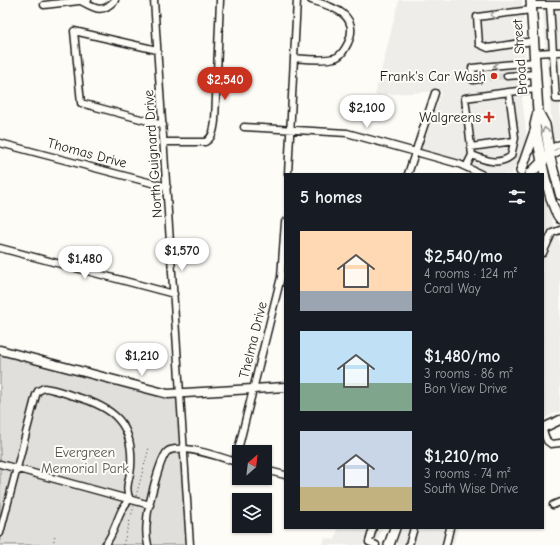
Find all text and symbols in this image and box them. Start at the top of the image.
one-way arrow [490,11,496,20]
street label: Broad Street [509,18,531,95]
one-way arrow [493,61,499,70]
pin: $2,540 [192,67,258,101]
place label: Frank's Car Wash [380,68,486,85]
marker: Frank's Car Wash [489,71,499,81]
text: $2,540 [206,72,244,87]
street label: North Guignard Drive [140,89,166,219]
pin: $2,100 [334,95,400,129]
text: $2,100 [349,100,385,115]
place label: Walgreens [419,109,481,126]
marker: Walgreens [484,112,494,122]
one-way arrow [542,127,550,133]
street label: Thomas Drive [45,134,129,172]
icon: filters [506,186,528,208]
text: 5 homes [300,188,362,207]
pin: $1,570 [149,238,215,272]
text: $1,570 [164,243,200,258]
pin: $1,480 [52,246,118,280]
icon: home [332,247,380,295]
text: $2,540/mo [424,247,502,266]
text: $1,480 [67,251,103,266]
text: 4 rooms · 124 m² [424,266,517,281]
text: Coral Way [424,281,481,296]
street label: Thelma Drive [235,300,271,380]
pin: $1,210 [109,343,175,377]
icon: home [332,347,380,395]
text: $1,480/mo [424,347,500,366]
text: $1,210 [125,348,159,363]
text: 3 rooms · 86 m² [424,366,513,381]
text: Bon View Drive [424,381,507,396]
park label: Evergreen Memorial Park [41,444,129,477]
north arrow [232,445,272,485]
map controls [232,445,272,533]
icon: home [332,447,380,495]
text: $1,210/mo [424,447,499,466]
text: 3 rooms · 74 m² [424,466,510,481]
text: South Wise Drive [424,481,518,496]
button: layers [232,493,272,533]

